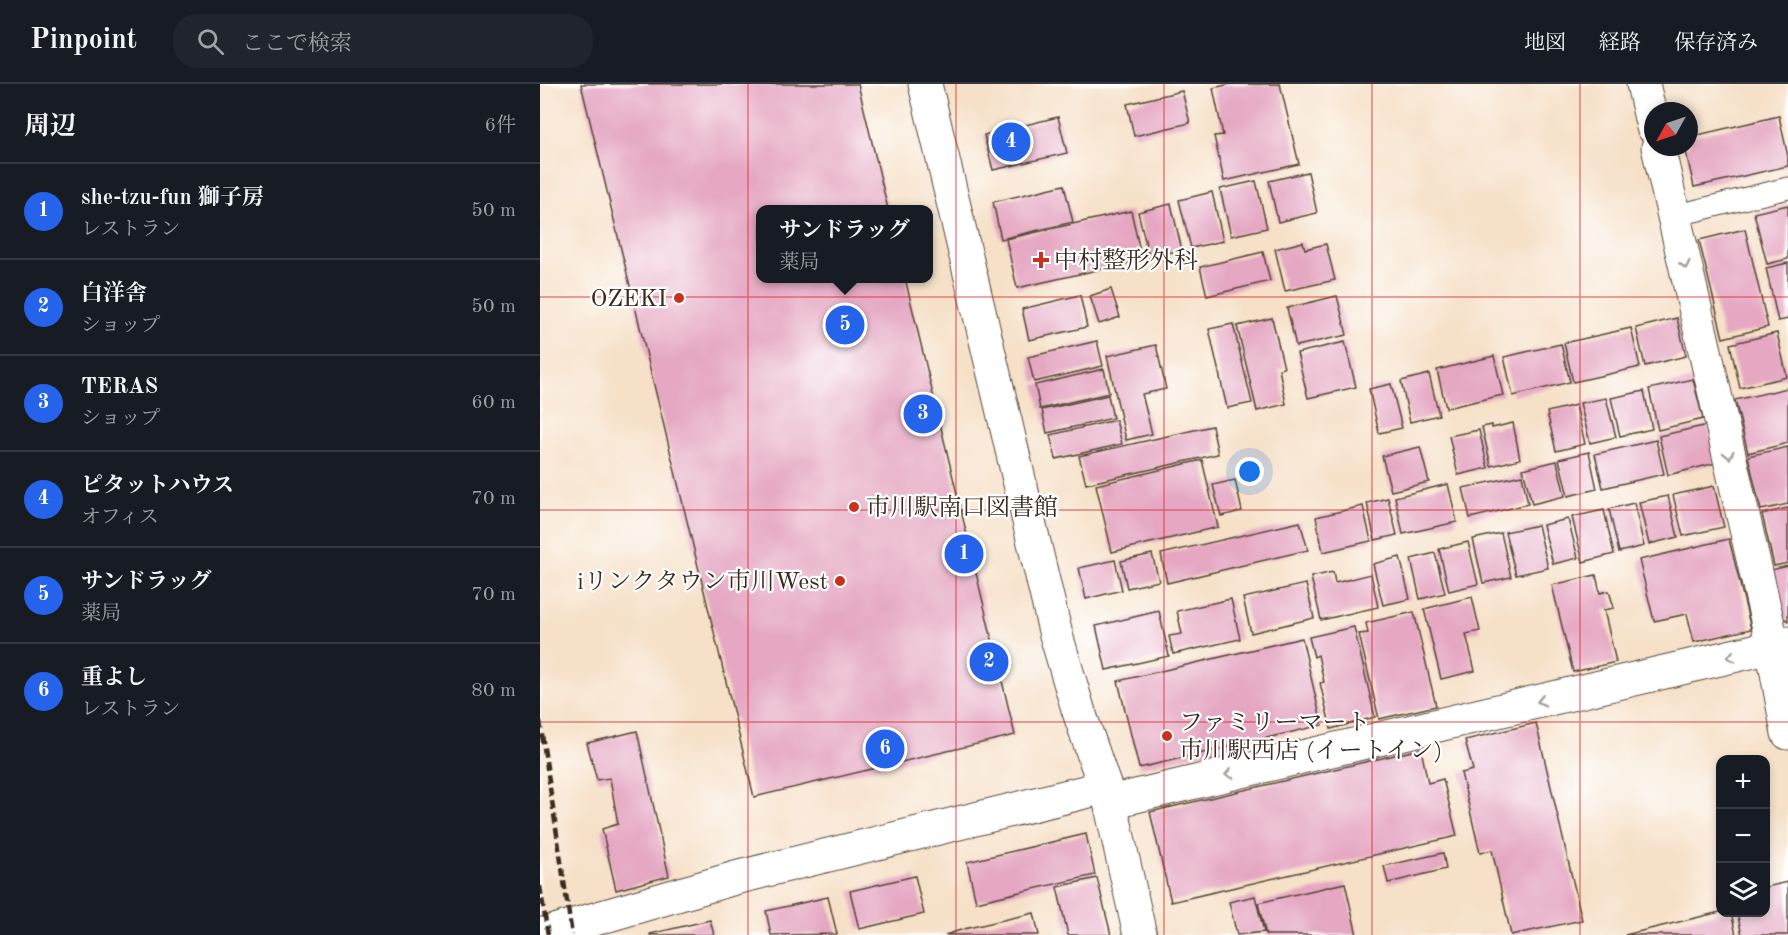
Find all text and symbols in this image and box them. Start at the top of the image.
search box [173,14,593,68]
icon: search [194,25,227,58]
text: Pinpoint [30,27,137,55]
text: ここで検索 [242,33,352,55]
text: 地図 [1524,33,1566,54]
text: 経路 [1599,33,1641,54]
text: 保存済み [1674,33,1758,54]
north arrow [1644,102,1698,156]
text: 周辺 [24,114,76,140]
text: 6件 [484,116,516,136]
pin: 4 [992,120,1030,164]
text: she-tzu-fun 獅子房 [81,187,264,209]
text: 1 [38,201,49,221]
text: 50 m [471,201,516,221]
popup [756,205,933,283]
text: レストラン [81,220,180,240]
text: サンドラッグ [779,220,910,242]
place label: 中村整形外科 [1054,247,1198,274]
marker: 中村整形外科 [1032,251,1050,269]
text: 薬局 [779,253,819,273]
one-way arrow [1678,260,1691,270]
text: 白洋舎 [81,283,147,305]
place label: OZEKI [590,288,667,312]
marker: OZEKI [672,291,686,305]
text: 2 [38,297,49,317]
text: 50 m [471,297,516,317]
pin: 5 [826,302,864,348]
text: ショップ [81,316,161,336]
text: TERAS [81,376,158,398]
pin: 3 [904,392,943,436]
text: 3 [38,393,49,413]
text: 60 m [471,393,516,413]
text: ショップ [81,409,161,429]
one-way arrow [1722,450,1735,460]
your location [1235,457,1264,486]
text: ピタットハウス [81,475,234,497]
text: 4 [38,489,49,509]
text: 70 m [471,489,516,509]
place label: 市川駅南口図書館 [866,494,1058,521]
marker: 市川駅南口図書館 [847,500,861,514]
text: オフィス [81,508,159,528]
pin: 1 [944,532,984,576]
place label: iリンクタウン市川West [577,568,828,595]
text: サンドラッグ [81,571,211,593]
marker: iリンクタウン市川West [833,574,847,588]
text: 5 [38,585,49,605]
text: 70 m [471,585,516,605]
text: 薬局 [81,604,121,624]
pin: 2 [970,640,1008,684]
one-way arrow [1726,649,1736,662]
text: 重よし [81,667,147,689]
text: 6 [38,681,49,701]
text: 80 m [471,681,516,701]
one-way arrow [1537,694,1547,707]
text: レストラン [81,700,180,720]
place label: ファミリーマート 市川駅西店 (イートイン) [1179,711,1442,764]
pin: 6 [866,726,904,772]
marker: ファミリーマート 市川駅西店 (イートイン) [1160,729,1174,743]
map controls [1716,755,1770,917]
button: + [1716,755,1770,809]
one-way arrow [1224,767,1234,780]
button: − [1716,809,1770,863]
button: layers [1716,863,1770,917]

